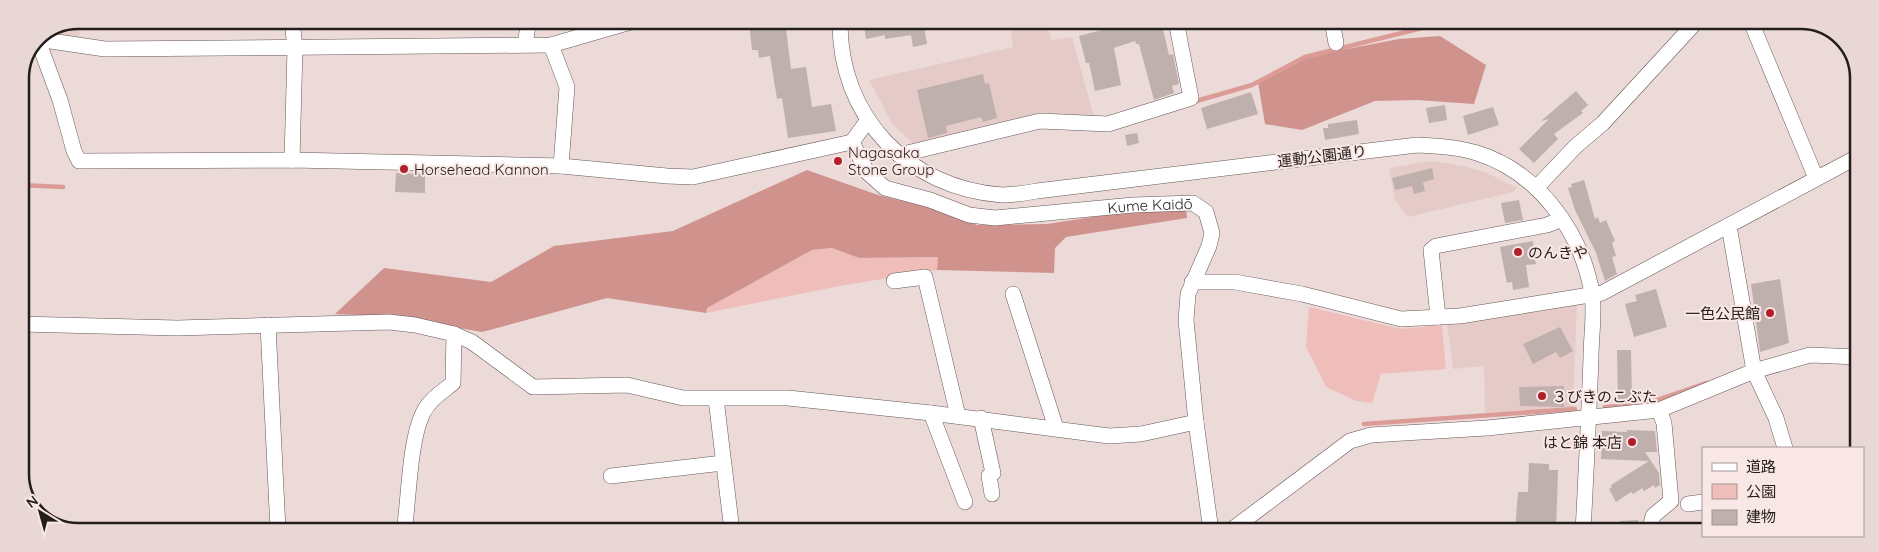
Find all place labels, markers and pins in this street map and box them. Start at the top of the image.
place label: Nagasaka Stone Group [848,143,934,179]
marker: Nagasaka Stone Group [832,155,844,167]
place label: Horsehead Kannon [414,160,549,179]
marker: Horsehead Kannon [398,163,410,175]
place label: のんきや [1528,243,1588,262]
marker: のんきや [1512,246,1524,258]
place label: 一色公民館 [1685,304,1760,323]
marker: 一色公民館 [1764,307,1776,319]
place label: ３びきのこぶた [1552,387,1657,406]
marker: ３びきのこぶた [1536,390,1548,402]
place label: はと錦 本店 [1543,433,1622,452]
marker: はと錦 本店 [1626,436,1638,448]

